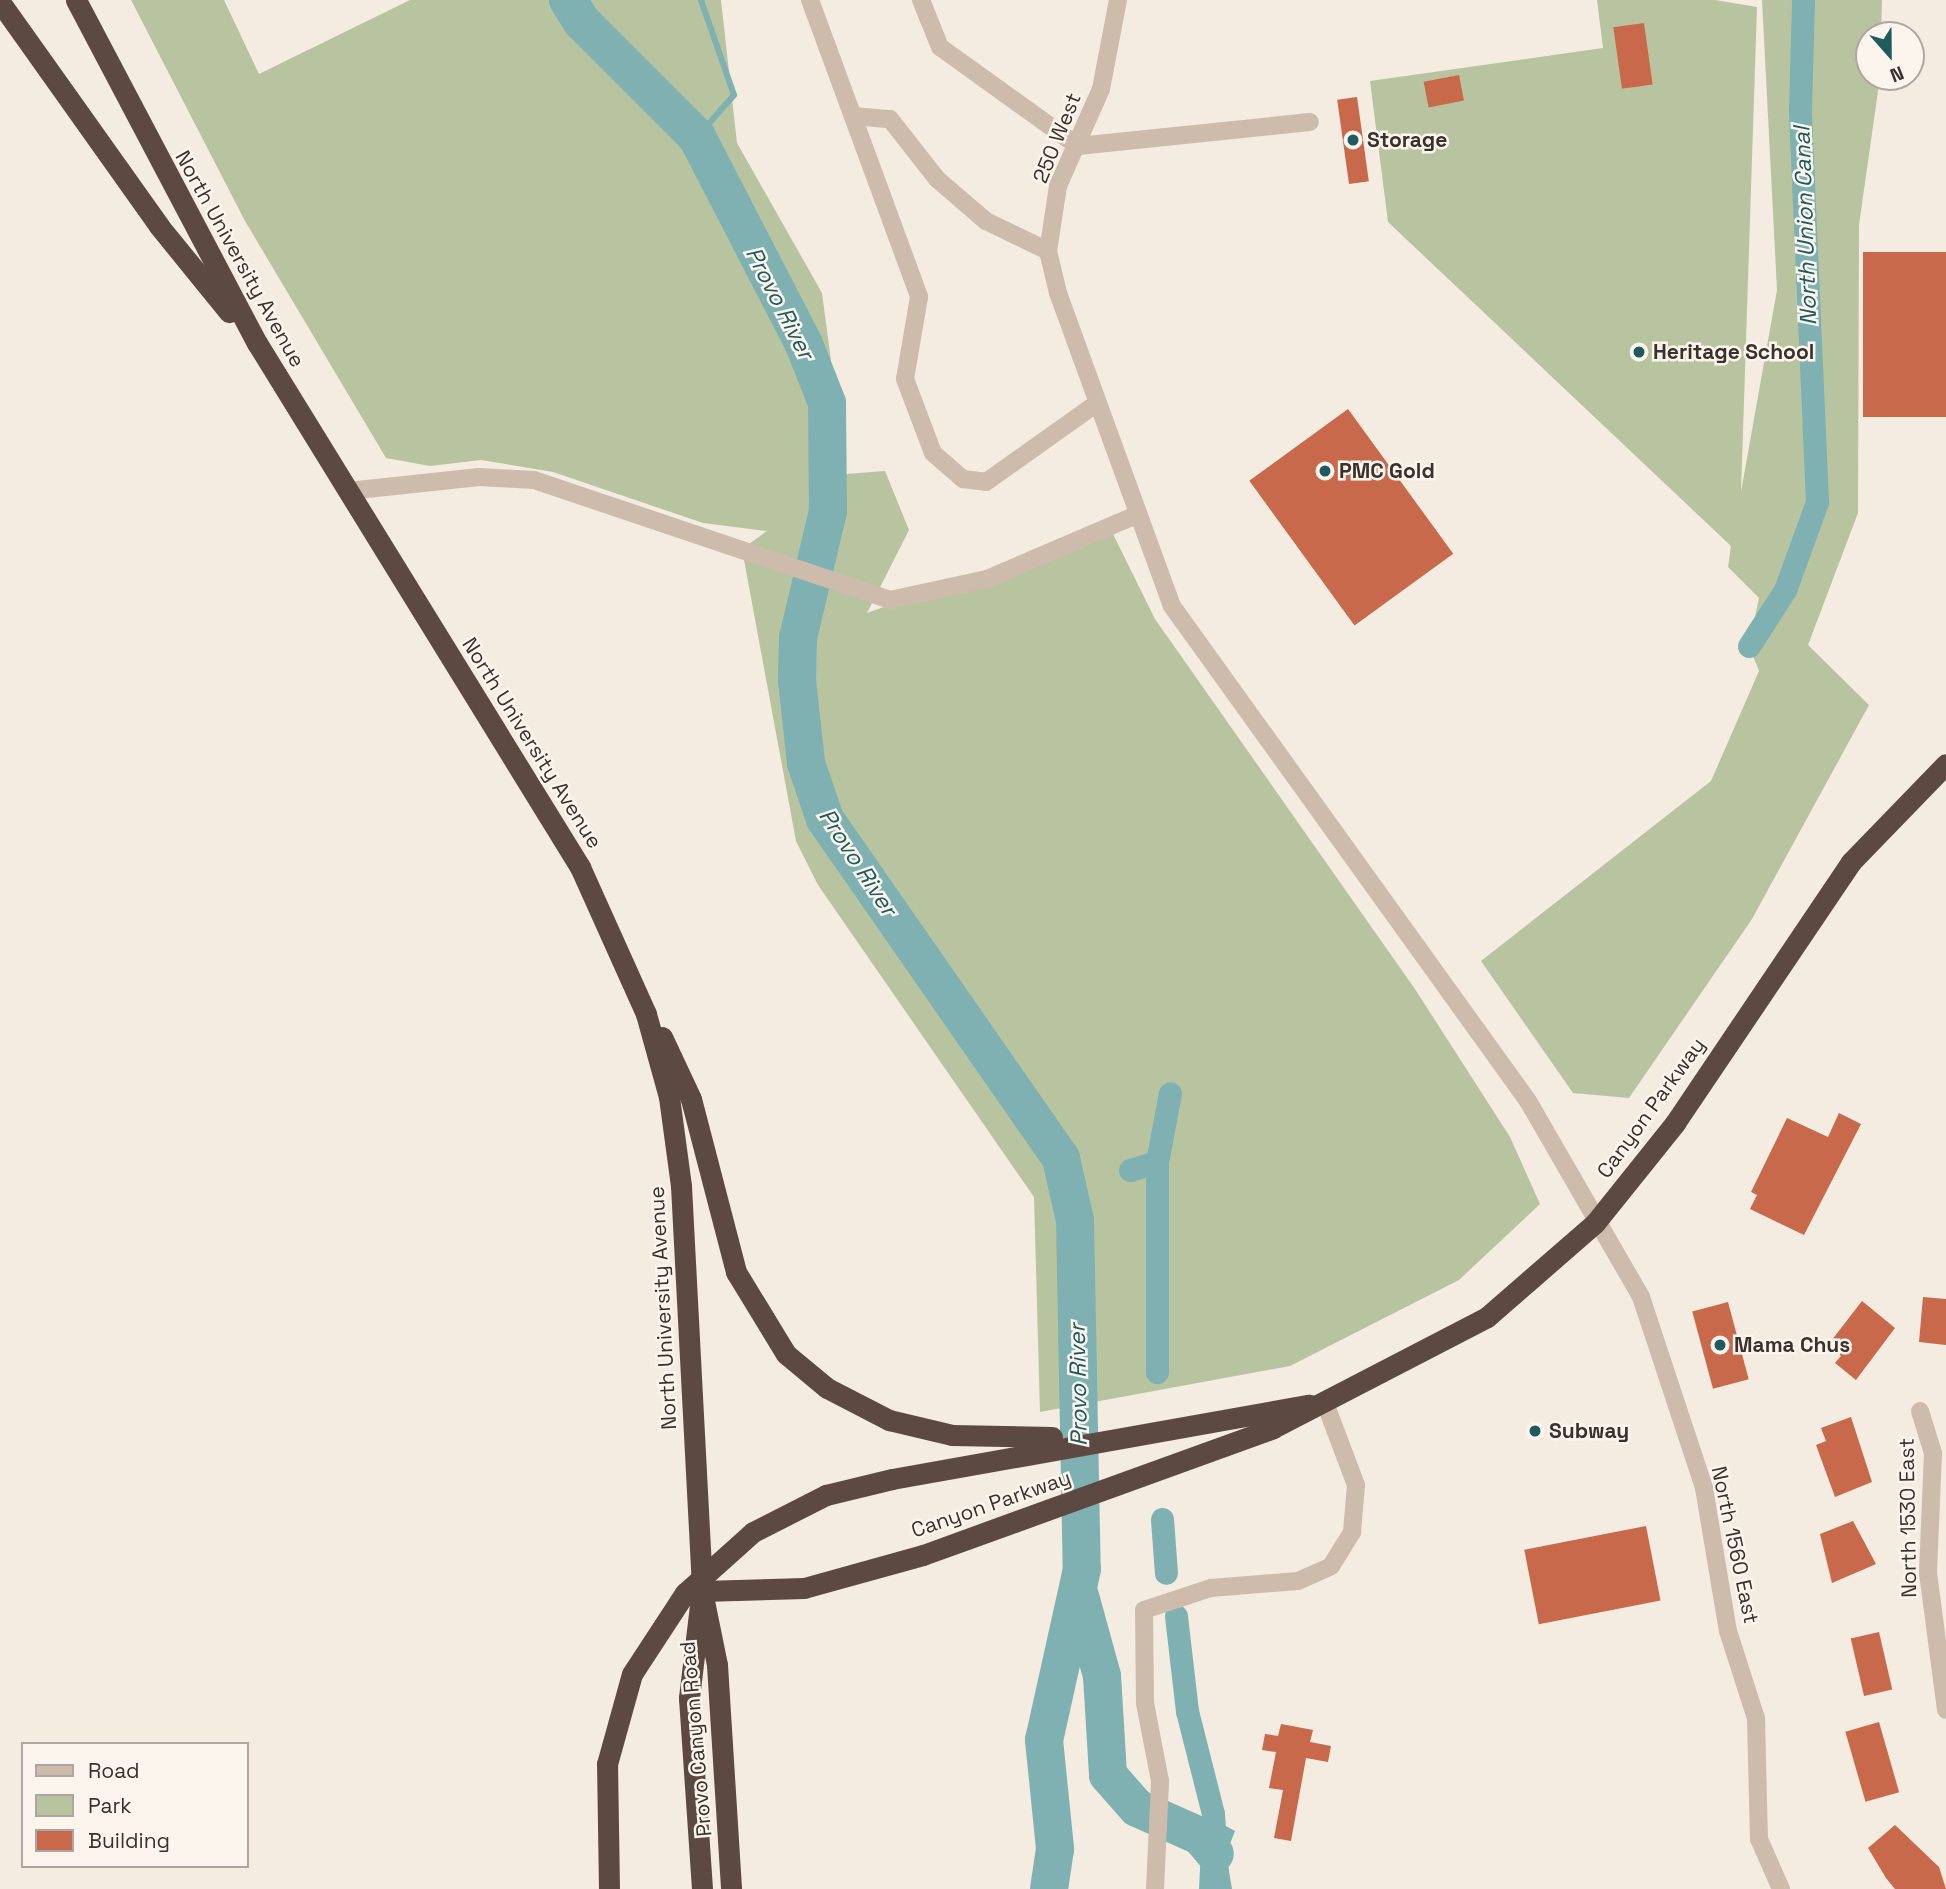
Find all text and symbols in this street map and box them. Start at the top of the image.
north arrow [1855,21,1925,91]
text: N [1887,60,1907,88]
street label: 250 West [1028,89,1086,187]
water label: North Union Canal [1788,126,1822,326]
place label: Storage [1367,127,1447,153]
marker: Storage [1345,132,1361,148]
street label: North University Avenue [170,146,310,372]
water label: Provo River [740,242,820,364]
place label: Heritage School [1653,339,1814,365]
marker: Heritage School [1631,344,1647,360]
place label: PMC Gold [1339,458,1435,484]
marker: PMC Gold [1317,463,1333,479]
street label: North University Avenue [457,633,607,853]
water label: Provo River [813,803,903,921]
street label: Canyon Parkway [1592,1033,1710,1183]
street label: North University Avenue [644,1185,682,1431]
water label: Provo River [1063,1324,1093,1446]
place label: Mama Chus [1734,1332,1850,1358]
marker: Mama Chus [1712,1337,1728,1353]
place label: Subway [1549,1418,1629,1444]
marker: Subway [1527,1423,1543,1439]
street label: North 1530 East [1894,1438,1922,1598]
street label: North 1560 East [1706,1464,1764,1626]
street label: Canyon Parkway [908,1465,1074,1543]
street label: Provo Canyon Road [675,1640,717,1838]
legend [21,1742,248,1868]
text: Road [88,1757,140,1784]
text: Park [88,1792,132,1819]
text: Building [88,1827,170,1854]

